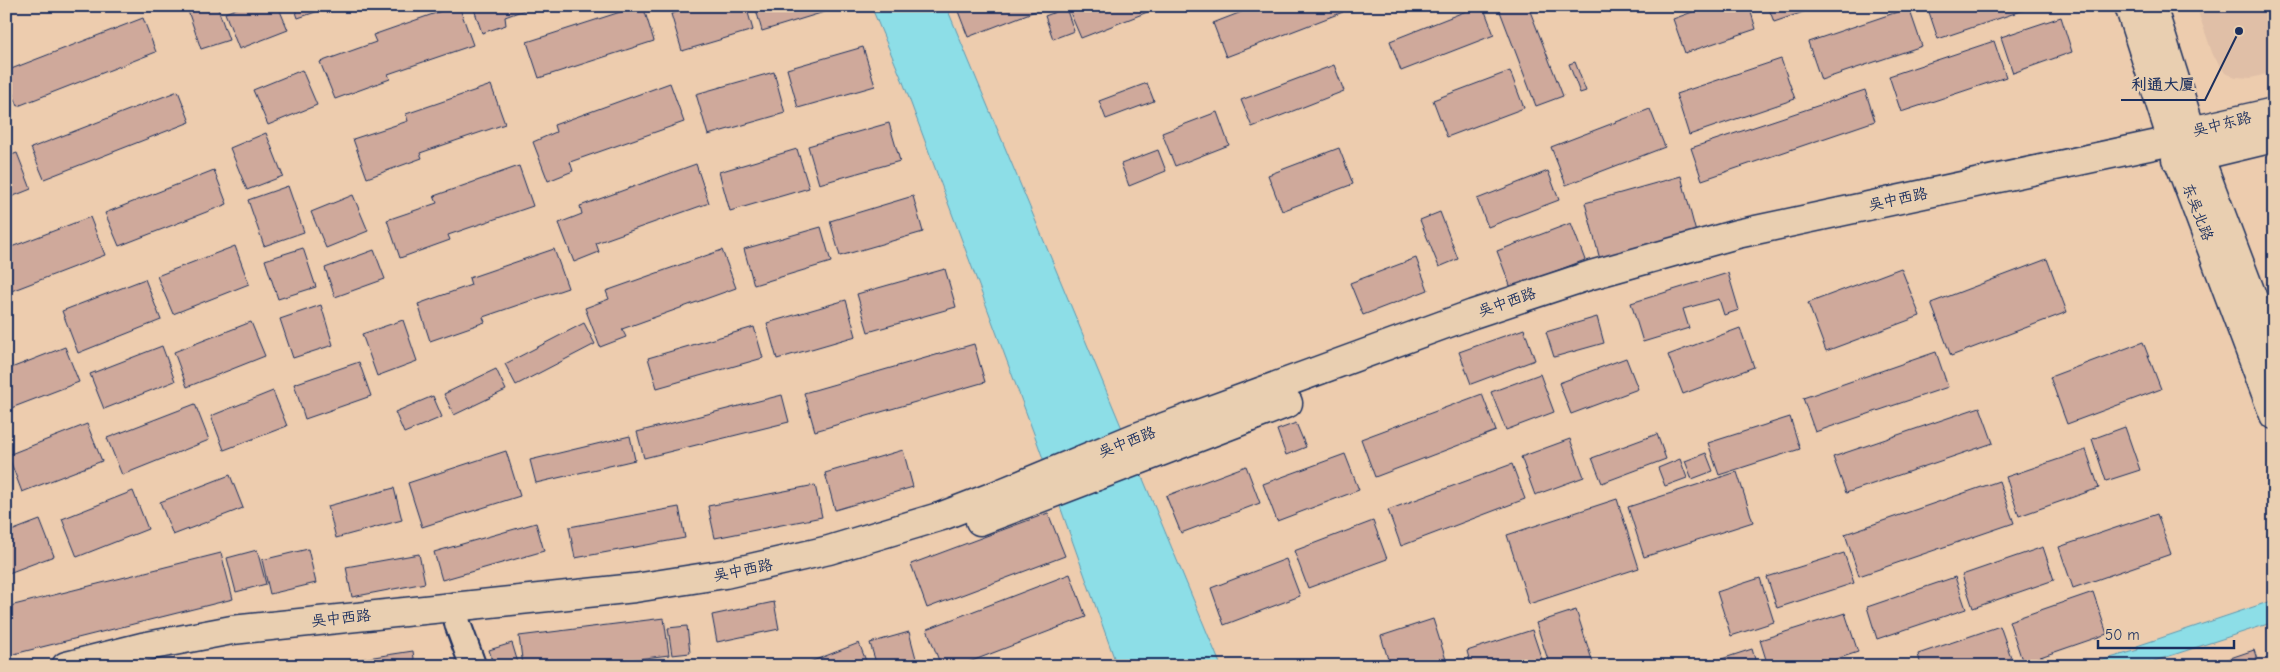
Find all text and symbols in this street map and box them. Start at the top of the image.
callout: 利通大厦 [2121,69,2205,100]
text: 利通大厦 [2131,76,2195,94]
street label: 吴中东路 [2191,108,2253,140]
street label: 东吴北路 [2179,181,2217,243]
street label: 吴中西路 [1867,184,1929,214]
street label: 吴中西路 [1476,284,1538,320]
street label: 吴中西路 [1096,423,1158,461]
street label: 吴中西路 [712,555,774,585]
street label: 吴中西路 [310,606,372,630]
scale bar [2098,617,2234,649]
text: 50 m [2105,626,2140,644]

